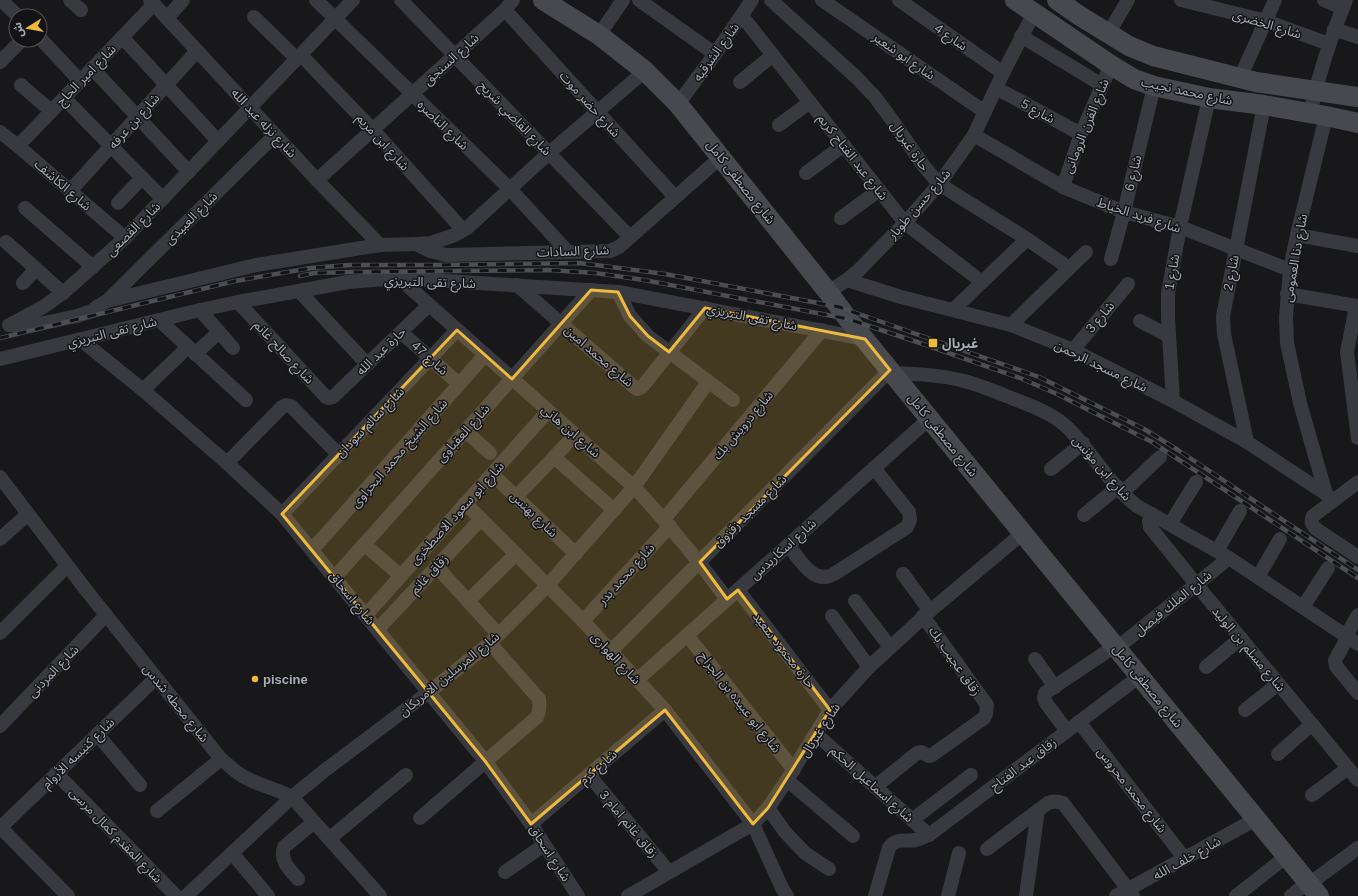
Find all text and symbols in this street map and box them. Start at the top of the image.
street label: شارع الخضرى [1230,6,1303,44]
north arrow [8,8,48,48]
street label: شارع الشرقيه [690,20,745,86]
street label: شارع 4 [930,20,970,56]
text: ش [11,21,26,38]
street label: شارع ابو شعير [868,29,938,85]
street label: شارع السنجق [420,30,484,90]
street label: شارع امير الحاج [53,41,121,111]
street label: شارع حضر موت [554,68,624,142]
street label: شارع محمد نجيب [1139,74,1234,111]
street label: شارع الفرن الرومانى [1060,77,1115,177]
street label: شارع القاضي شريح [473,78,554,160]
street label: شارع نزله عبد الله [226,85,300,163]
street label: شارع بن عرفه [105,90,165,154]
street label: شارع 5 [1017,96,1057,129]
street label: شارع الناصره [412,97,472,155]
street label: شارع ابن مريم [351,110,412,176]
street label: شارع عبد الفتاح كريم [812,111,891,205]
street label: حارة غبريال [887,118,933,175]
street label: شارع مصطفى كامل [701,137,778,229]
street label: شارع 6 [1122,154,1147,193]
street label: شارع الكاشف [30,156,94,216]
street label: شارع حسن طوبار [884,166,956,245]
street label: شارع العبيدى [162,189,223,250]
street label: شارع فريد الخياط [1094,194,1183,239]
street label: شارع القصعى [103,199,165,261]
street label: شارع دنا العمومى [1280,213,1313,304]
street label: شارع السادات [537,242,610,263]
street label: شارع 1 [1161,253,1185,292]
street label: شارع 2 [1220,254,1245,293]
street label: شارع تقى التبريزي [384,273,476,294]
street label: شارع 3 [1083,298,1120,338]
street label: شارع تقى التبريزي [705,301,799,336]
street label: شارع تقى التبريزي [66,314,159,353]
street label: شارع صالح غانم [249,317,317,389]
street label: شارع محمد امين [560,322,637,392]
street label: حارة عبد الله [353,324,409,378]
place label: غبريال [942,336,978,351]
marker: غبريال [927,337,939,349]
street label: شارع مسجد الرحمن [1051,337,1150,398]
street label: شارع 47 [407,338,451,380]
street label: شارع سالم سودان [333,384,409,462]
street label: شارع درويش بك [710,388,778,464]
street label: شارع مصطفى كامل [903,390,981,481]
street label: شارع الشيخ محمد البحراوى [348,395,453,512]
street label: شارع العقباوى [433,401,495,467]
street label: شارع ابن هاني [537,401,603,463]
street label: شارع ابن مؤنس [1067,432,1134,506]
street label: شارع ابو سعود الاصطخرى [407,459,509,569]
street label: شارع مسجد زقزوق [710,471,792,553]
street label: شارع بهنس [505,488,561,542]
street label: شارع اسكاريدس [747,515,821,585]
street label: شارع محمد بدر [594,540,660,610]
street label: زقاق غانم [407,551,453,599]
street label: شارع الملك فيصل [1131,567,1216,641]
street label: شارع اسحاق [324,568,378,630]
street label: شارع مسلم بن الوليد [1207,604,1289,696]
street label: حارة محمود سعيد [750,609,818,691]
street label: زقاق عجيب بك [925,624,984,698]
street label: شارع المرسلين الامريكان [396,629,504,722]
street label: شارع الهوارى [586,629,644,689]
street label: شارع مصطفى كامل [1108,641,1186,732]
street label: شارع المردنى [24,642,84,702]
street label: شارع ابو عبيده بن الجراح [693,648,784,758]
street label: شارع محطه شدس [138,661,212,747]
place label: piscine [263,672,308,687]
marker: piscine [250,674,260,684]
street label: شارع غبريال [797,700,846,761]
street label: شارع كنيسه الأروام [39,715,120,794]
street label: زقاق عبد الفتاح [987,734,1061,796]
street label: شارع اسماعيل الحكم [825,743,917,827]
street label: شارع محمد محروس [1092,744,1170,837]
street label: شارع كرم [576,747,622,790]
street label: شارع المقدم كمال مرسى [64,784,165,888]
street label: زقاق غانم امام 3 [594,787,661,863]
street label: شارع اسحاق [524,822,574,886]
street label: شارع خلف الله [1151,833,1225,885]

